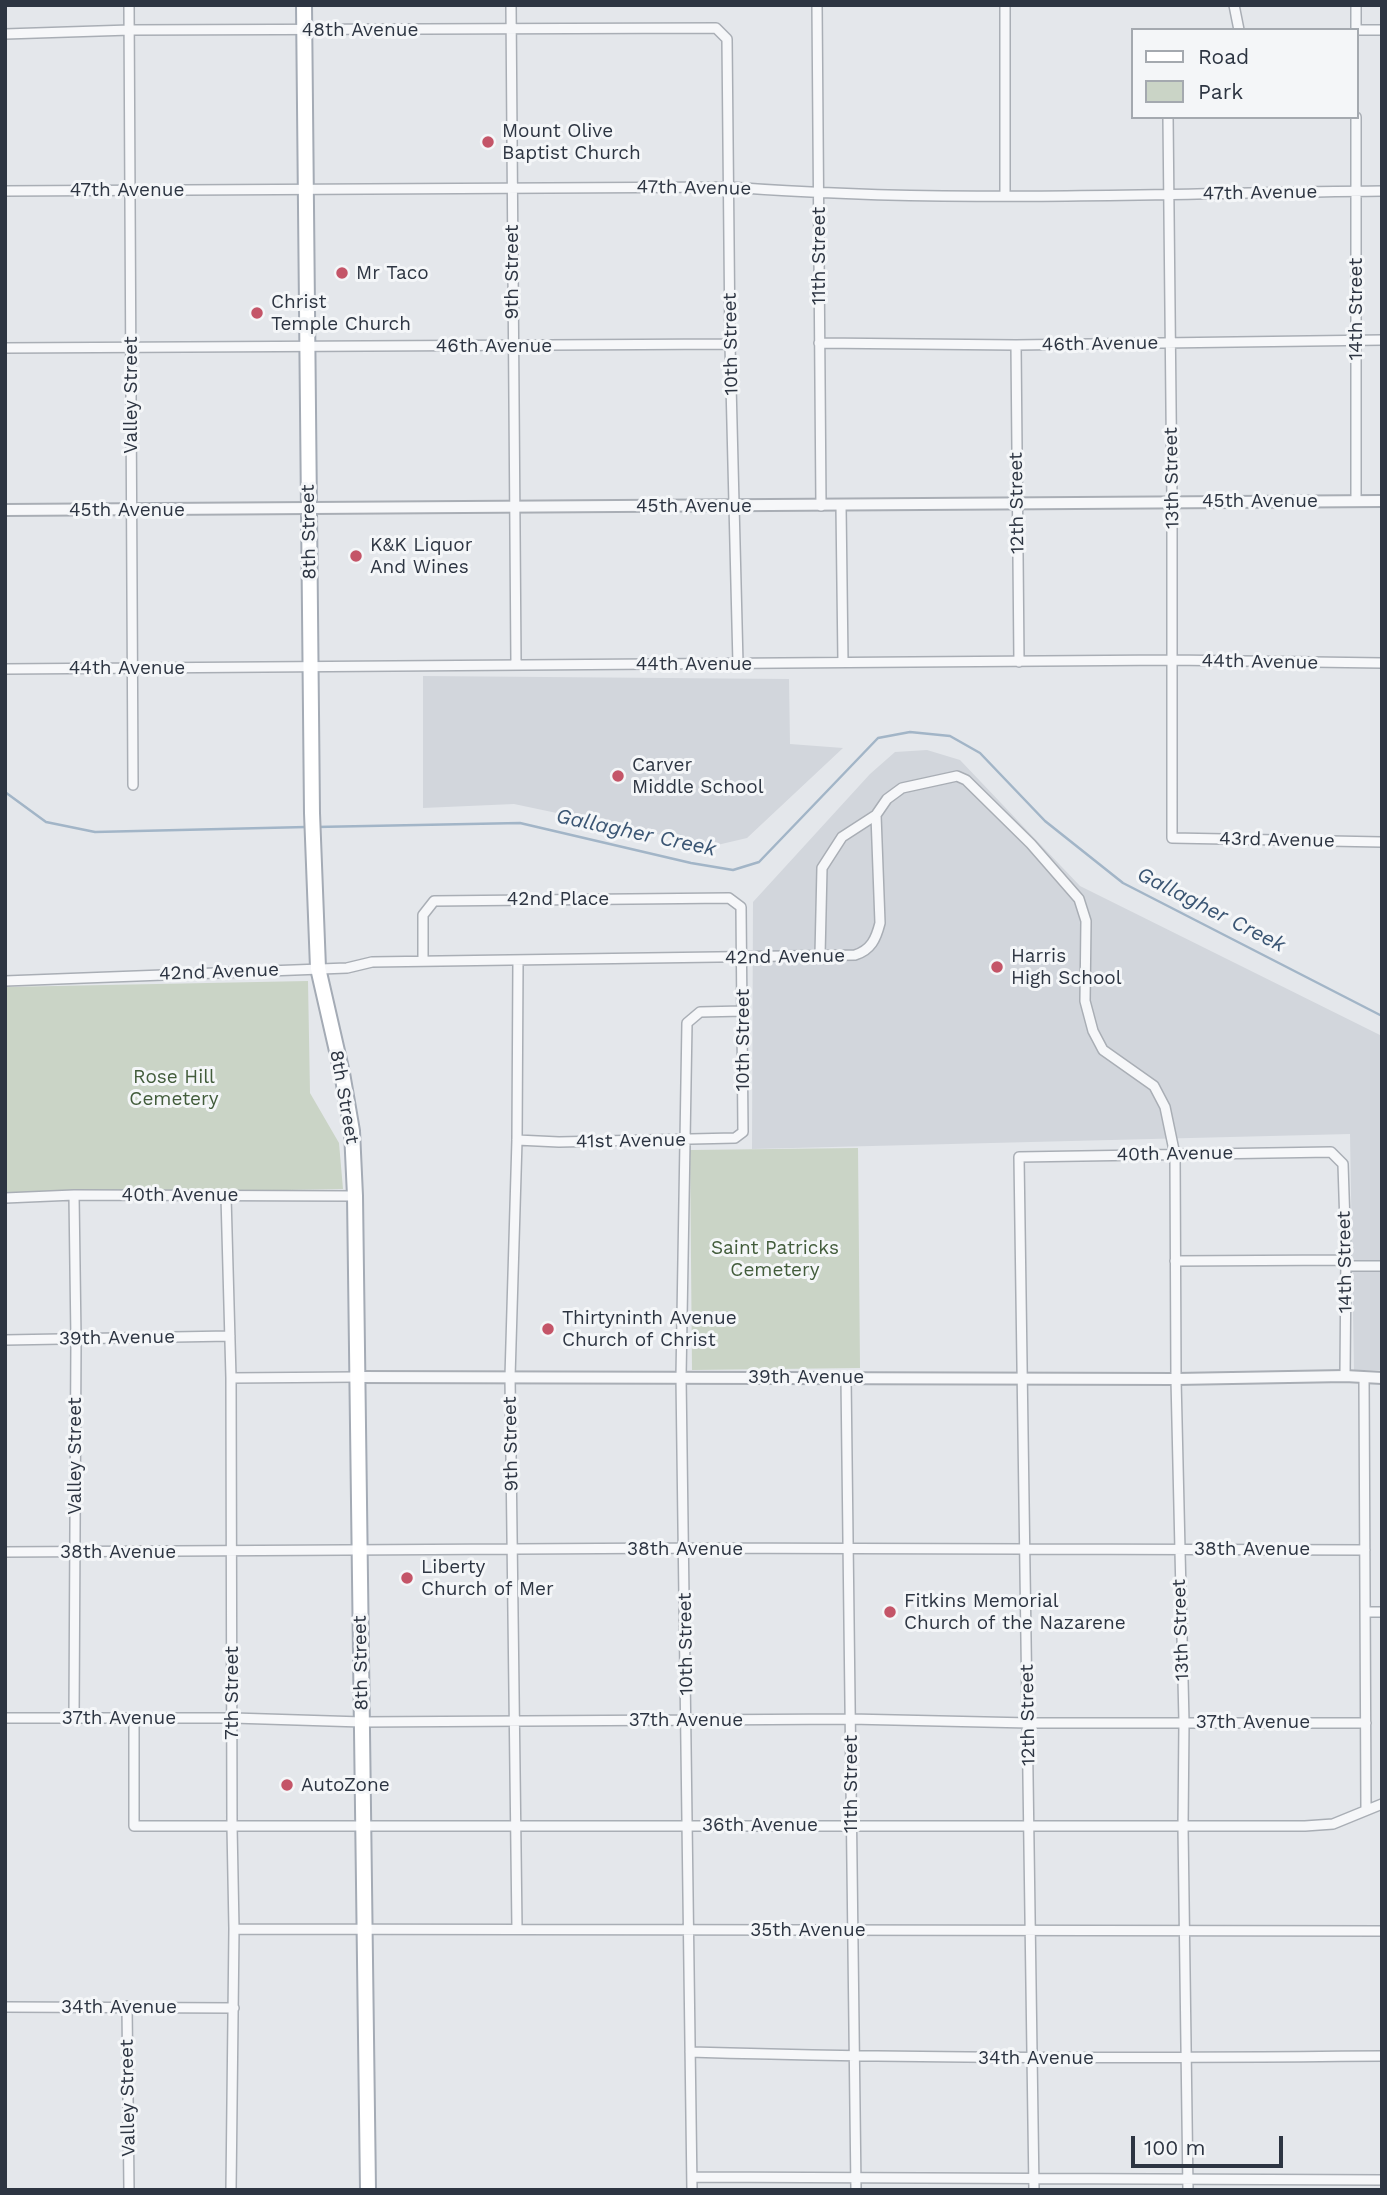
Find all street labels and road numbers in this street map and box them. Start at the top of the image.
street label: 48th Avenue [302,19,418,41]
street label: 47th Avenue [636,176,752,200]
street label: 47th Avenue [70,179,184,201]
street label: 47th Avenue [1202,181,1318,205]
street label: 11th Street [808,207,830,305]
street label: 9th Street [501,224,523,320]
street label: 14th Street [1345,258,1367,360]
street label: 10th Street [719,292,743,396]
street label: 46th Avenue [1042,332,1158,356]
street label: 46th Avenue [436,335,552,357]
street label: Valley Street [120,336,142,454]
street label: 13th Street [1160,427,1184,529]
street label: 12th Street [1005,452,1029,554]
street label: 8th Street [297,484,321,580]
street label: 45th Avenue [1202,490,1318,512]
street label: 45th Avenue [636,495,752,517]
street label: 45th Avenue [69,499,185,521]
street label: 44th Avenue [1201,650,1319,674]
street label: 44th Avenue [636,653,752,675]
street label: 44th Avenue [69,657,185,679]
street label: 43rd Avenue [1219,828,1335,852]
street label: 42nd Place [507,888,609,910]
street label: 42nd Avenue [725,945,845,969]
street label: 42nd Avenue [159,959,279,985]
street label: 10th Street [732,989,754,1091]
street label: 8th Street [325,1048,363,1146]
street label: 41st Avenue [576,1129,686,1153]
street label: 40th Avenue [1116,1142,1234,1166]
street label: 40th Avenue [122,1184,238,1206]
street label: 14th Street [1333,1211,1357,1313]
street label: 39th Avenue [59,1326,175,1350]
street label: 39th Avenue [748,1366,864,1388]
street label: 9th Street [499,1396,523,1492]
street label: Valley Street [64,1397,86,1515]
street label: 38th Avenue [627,1538,743,1560]
street label: 38th Avenue [1194,1538,1310,1560]
street label: 38th Avenue [60,1541,176,1563]
street label: 13th Street [1168,1579,1194,1681]
street label: 10th Street [674,1592,698,1696]
street label: 8th Street [349,1615,373,1711]
street label: 7th Street [221,1646,243,1740]
street label: 12th Street [1016,1664,1040,1766]
street label: 37th Avenue [62,1707,176,1729]
street label: 37th Avenue [629,1709,743,1731]
street label: 37th Avenue [1196,1711,1310,1733]
street label: 11th Street [840,1735,862,1833]
street label: 36th Avenue [702,1814,818,1836]
street label: 35th Avenue [750,1919,866,1941]
street label: 34th Avenue [61,1996,177,2018]
street label: Valley Street [116,2039,140,2157]
street label: 34th Avenue [978,2047,1094,2069]

